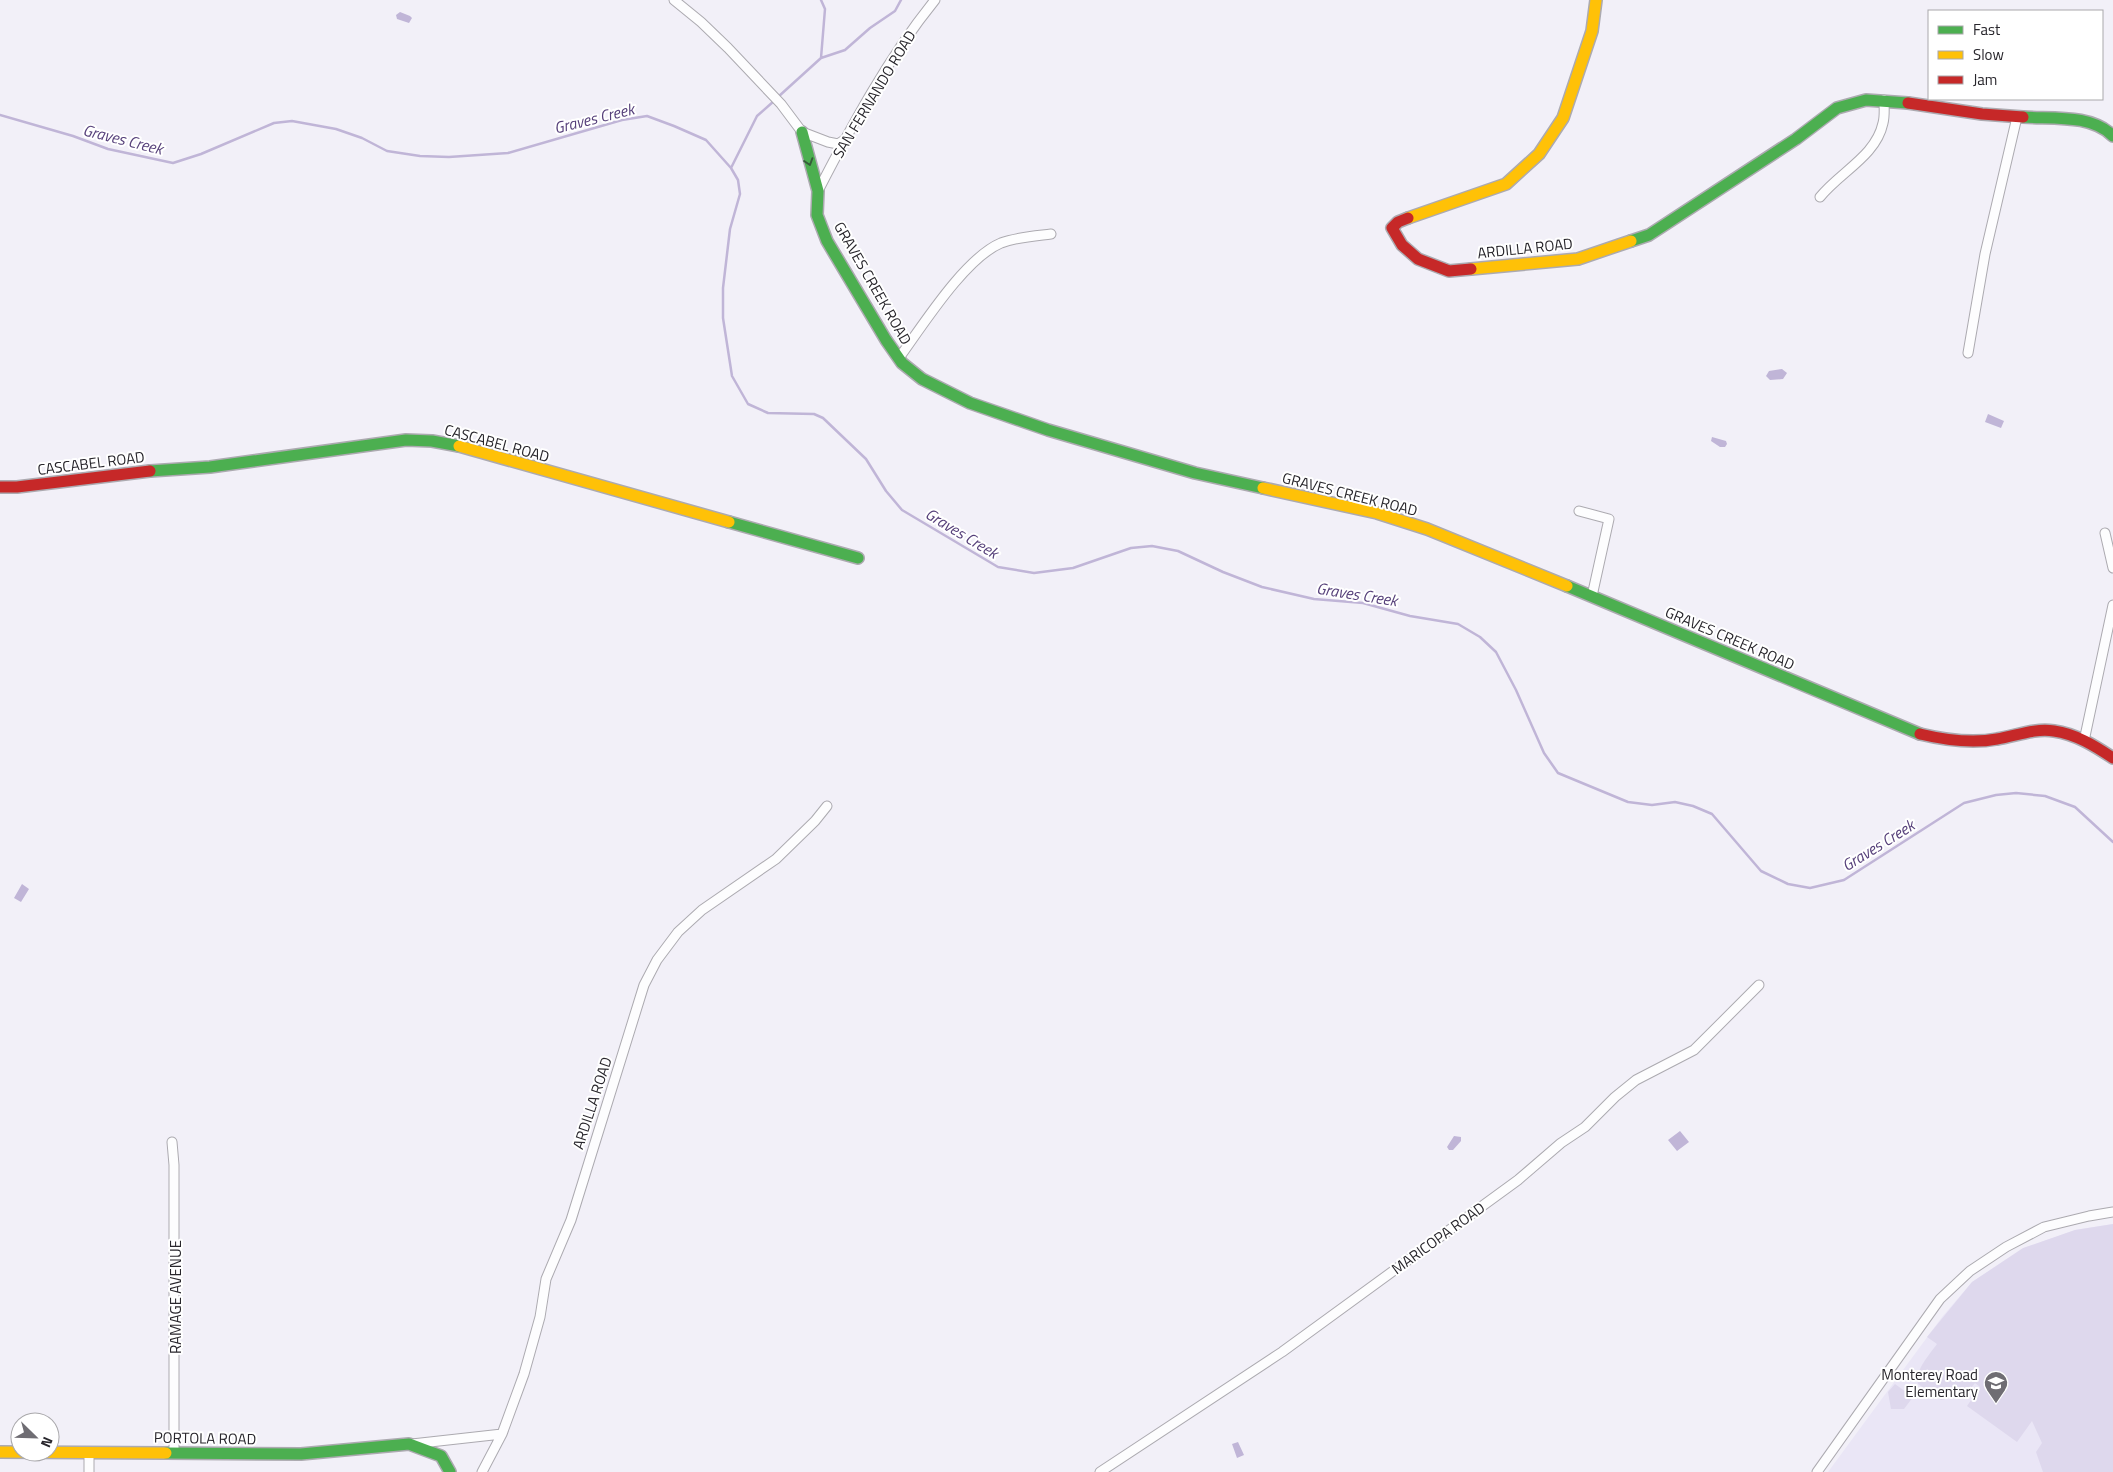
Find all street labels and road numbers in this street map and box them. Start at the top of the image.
street label: SAN FERNANDO ROAD [827,26,921,162]
street label: GRAVES CREEK ROAD [828,217,918,349]
street label: ARDILLA ROAD [1476,232,1574,264]
street label: CASCABEL ROAD [442,418,552,468]
street label: CASCABEL ROAD [36,445,146,481]
street label: GRAVES CREEK ROAD [1280,466,1420,522]
street label: GRAVES CREEK ROAD [1662,600,1798,676]
street label: ARDILLA ROAD [566,1054,618,1152]
street label: MARICOPA ROAD [1386,1196,1490,1280]
street label: RAMAGE AVENUE [164,1240,187,1354]
street label: PORTOLA ROAD [154,1426,256,1450]

